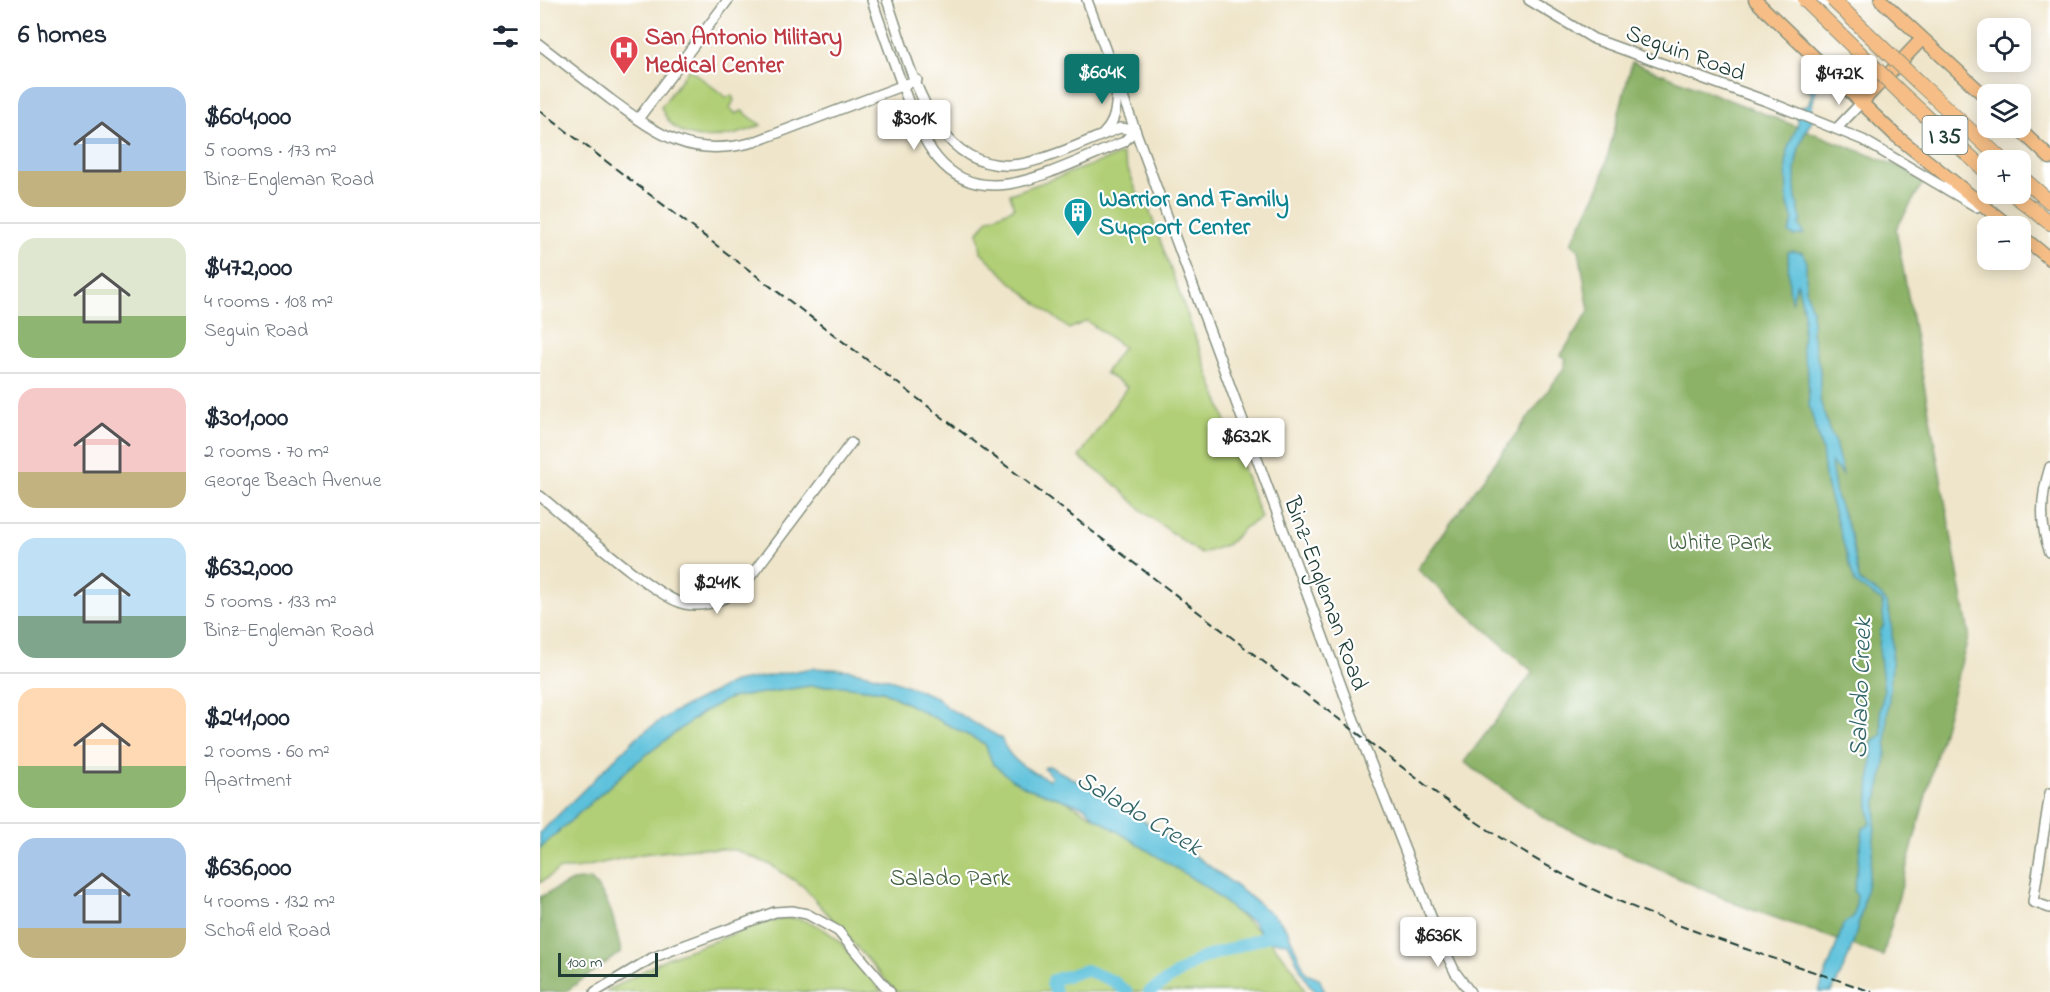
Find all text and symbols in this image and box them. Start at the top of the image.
text: 6 homes [18,17,107,55]
street label: Seguin Road [1620,17,1750,92]
map controls [1977,18,2031,270]
button: locate [1977,18,2031,72]
icon: filters [489,20,522,53]
place label: San Antonio Military Medical Center [645,21,842,84]
hospital icon: San Antonio Military Medical Center [608,34,640,76]
pin: $604K [1060,54,1144,105]
pin: $472K [1797,55,1881,106]
text: $604K [1078,59,1126,88]
text: $472K [1815,60,1863,89]
button: layers [1977,84,2031,138]
text: $604,000 [204,99,291,137]
pin: $301K [872,100,956,151]
text: $301K [891,105,937,134]
icon: home [66,111,138,183]
road number: I 35 [1922,116,1968,154]
text: 5 rooms · 173 m² [204,137,337,166]
button: + [1977,150,2031,204]
text: Binz-Engleman Road [204,166,374,195]
place label: Warrior and Family Support Center [1099,183,1289,246]
building icon: Warrior and Family Support Center [1062,196,1094,238]
button: − [1977,216,2031,270]
text: $472,000 [204,250,292,288]
icon: home [66,262,138,334]
text: 4 rooms · 108 m² [204,288,333,317]
text: Seguin Road [204,317,308,346]
text: $301,000 [204,400,288,438]
icon: home [66,412,138,484]
pin: $632K [1204,418,1288,469]
text: $632K [1222,423,1270,452]
text: 2 rooms · 70 m² [204,438,329,467]
text: George Beach Avenue [204,467,381,496]
street label: Binz-Engleman Road [1273,491,1376,696]
park label: White Park [1669,526,1772,561]
text: $632,000 [204,550,293,588]
icon: home [66,562,138,634]
pin: $241K [675,564,759,615]
text: $241K [694,569,740,598]
text: 5 rooms · 133 m² [204,588,337,617]
water label: Salado Creek [1841,615,1883,759]
text: Binz-Engleman Road [204,617,374,646]
text: $241,000 [204,700,290,738]
icon: home [66,712,138,784]
text: 2 rooms · 60 m² [204,738,330,767]
water label: Salado Creek [1068,762,1210,868]
text: Apartment [204,767,292,796]
text: $636,000 [204,850,292,888]
icon: home [66,862,138,934]
park label: Salado Park [890,862,1011,897]
text: 4 rooms · 132 m² [204,888,335,917]
text: Schofield Road [204,917,331,946]
pin: $636K [1396,917,1480,968]
text: $636K [1414,922,1462,951]
scale bar [558,950,658,978]
text: 100 m [567,951,602,975]

